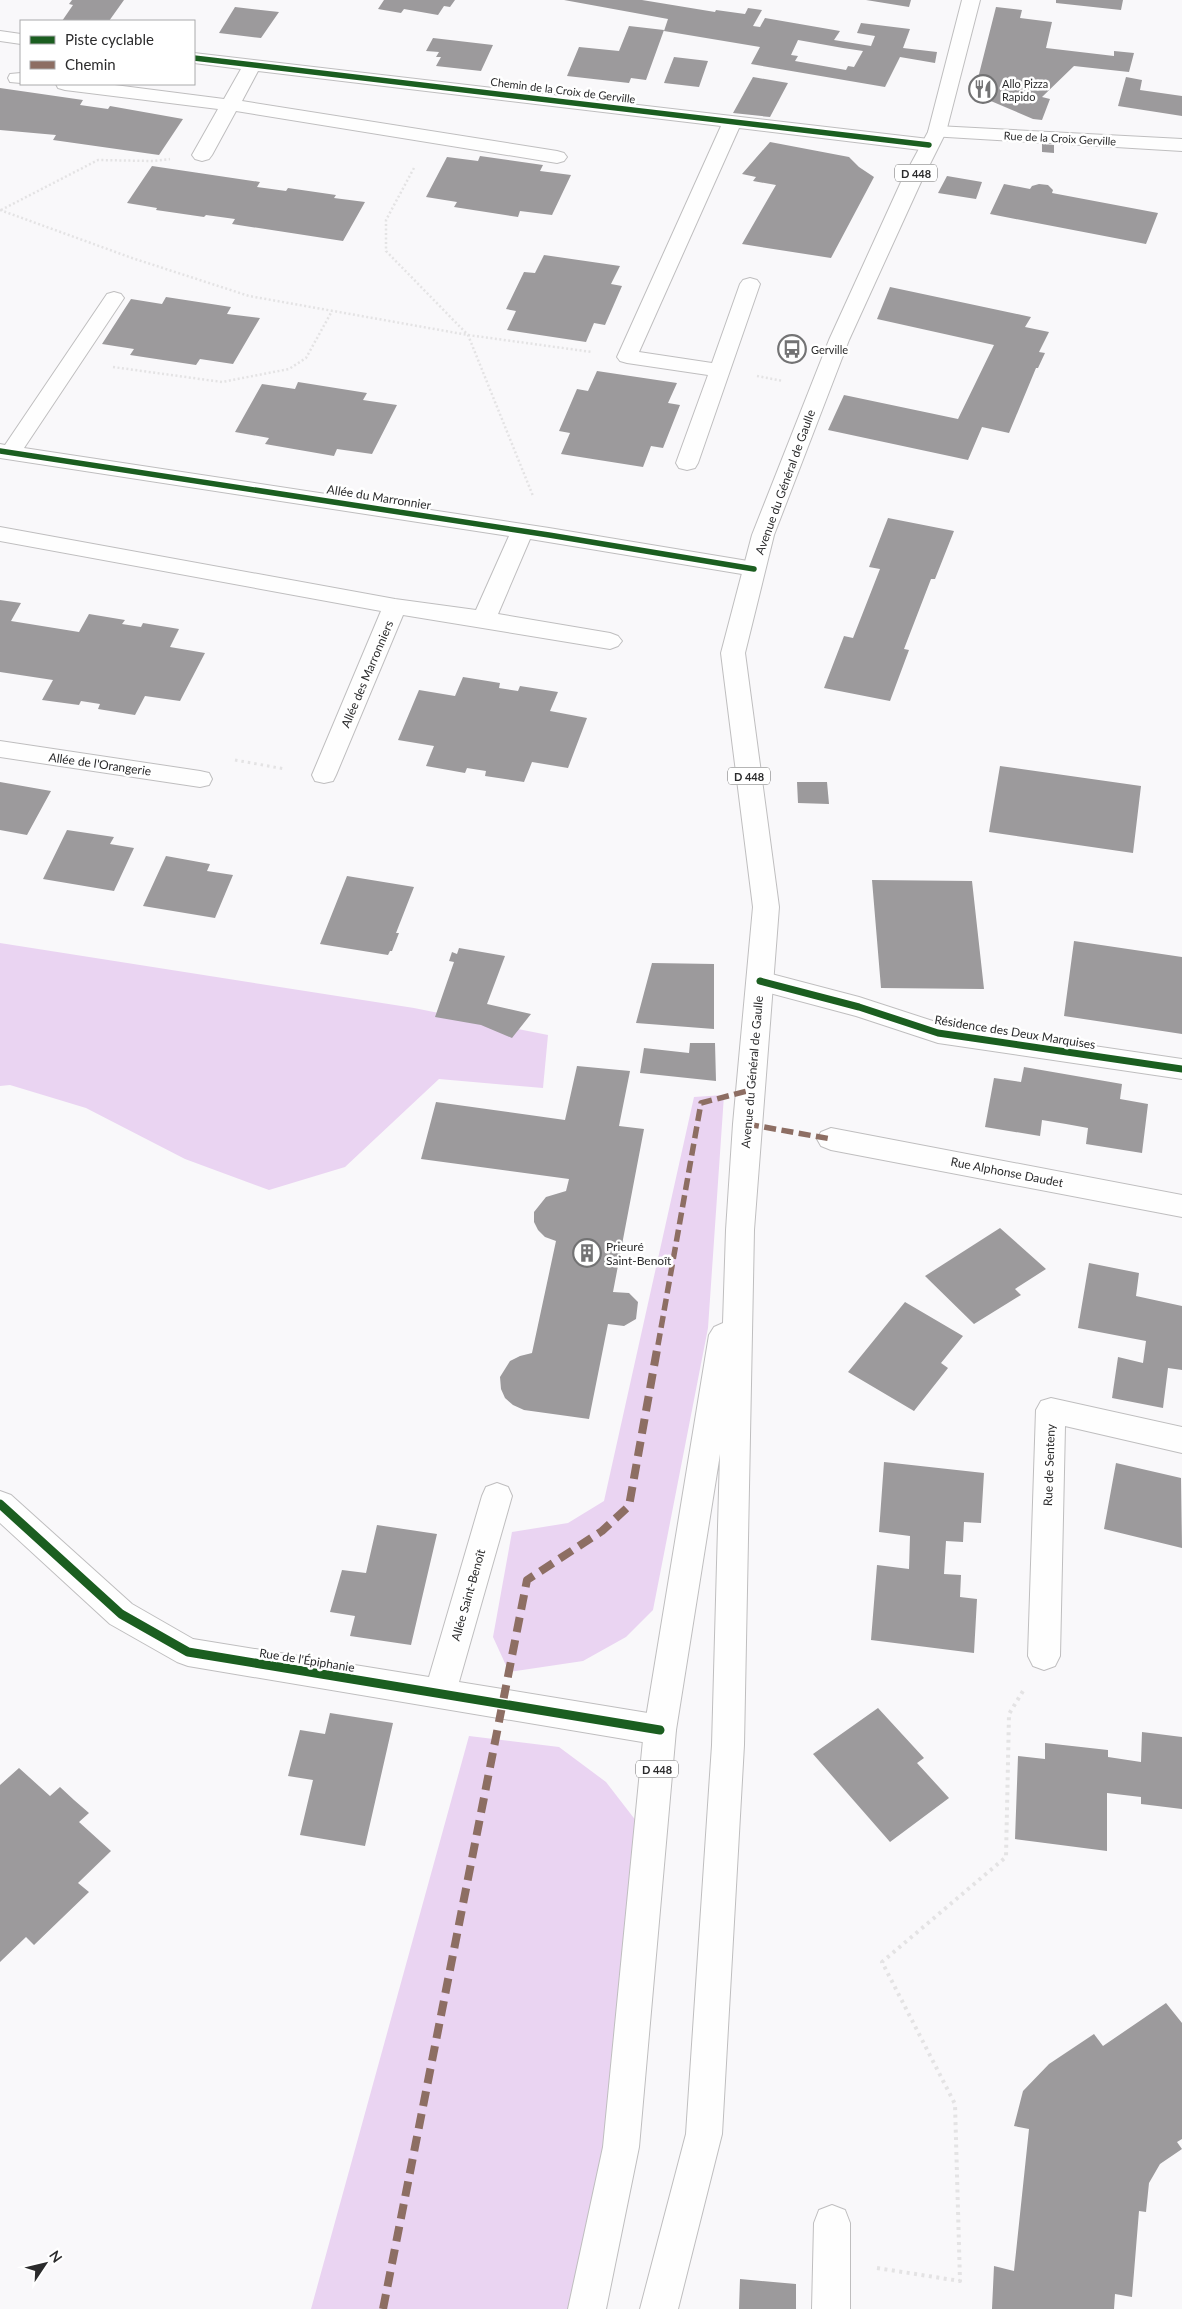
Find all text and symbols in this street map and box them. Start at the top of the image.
legend [20,20,195,85]
text: Piste cyclable [65,30,154,48]
text: Chemin [65,55,116,73]
restaurant icon: Allo Pizza Rapido [968,74,998,104]
street label: Chemin de la Croix de Gerville [490,75,636,105]
place label: Allo Pizza Rapido [1002,77,1048,103]
street label: Rue de la Croix Gerville [1004,129,1117,147]
road number: D 448 [895,164,937,182]
bus stop icon: Gerville [777,334,807,364]
place label: Gerville [811,343,848,356]
street label: Avenue du Général de Gaulle [752,408,818,556]
street label: Allée du Marronnier [326,481,433,513]
street label: Allée des Marronniers [338,618,396,730]
street label: Allée de l'Orangerie [48,749,152,779]
road number: D 448 [728,768,770,784]
street label: Avenue du Général de Gaulle [738,995,766,1149]
street label: Résidence des Deux Marquises [933,1012,1097,1052]
street label: Rue Alphonse Daudet [949,1154,1065,1190]
building icon: Prieuré Saint-Benoît [572,1238,602,1268]
place label: Prieuré Saint-Benoît [606,1239,672,1268]
street label: Rue de Senteny [1040,1423,1058,1506]
street label: Allée Saint-Benoît [448,1547,488,1643]
street label: Rue de l'Épiphanie [258,1645,356,1675]
road number: D 448 [636,1760,678,1778]
north arrow [20,2239,70,2289]
text: N [46,2247,66,2266]

